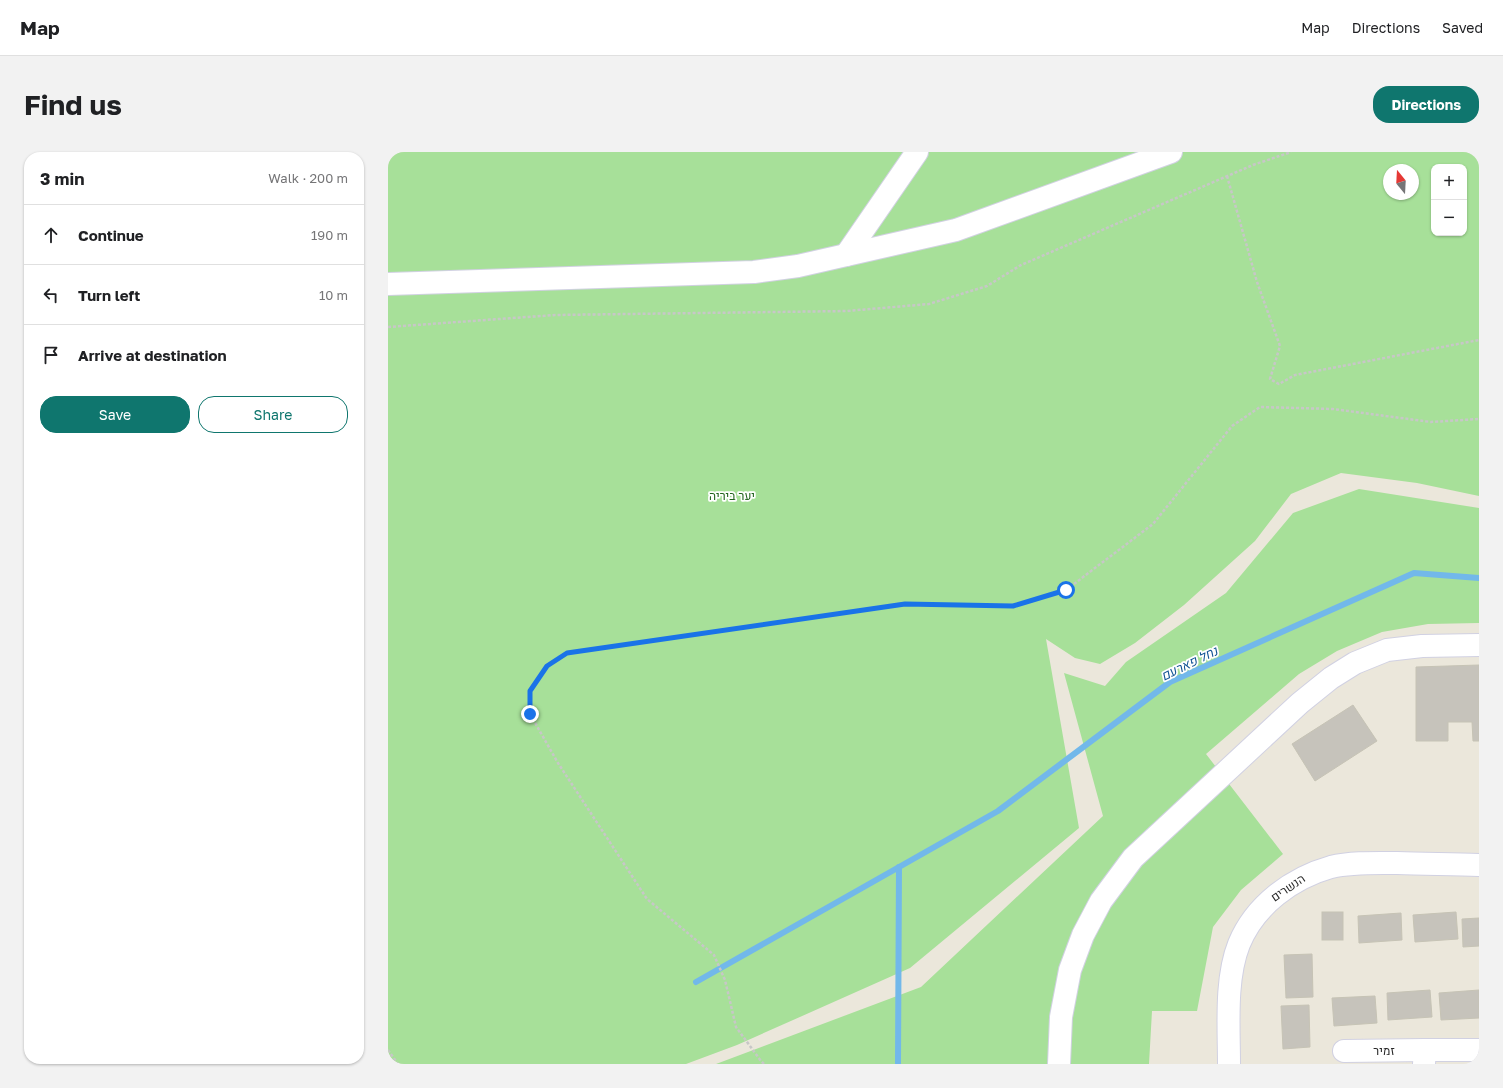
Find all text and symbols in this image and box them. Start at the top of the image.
text: Map [20,16,60,39]
text: Map [1301,19,1330,36]
text: Directions [1352,19,1420,36]
text: Saved [1442,19,1483,36]
button: Directions [1373,86,1479,123]
text: Find us [24,88,122,121]
north arrow [1383,164,1419,200]
map controls [1431,164,1467,236]
button: + [1431,164,1467,200]
text: 3 min [40,168,84,189]
text: Walk · 200 m [268,170,348,186]
button: − [1431,200,1467,236]
icon: ahead [40,224,62,246]
text: Continue [78,226,144,244]
text: 190 m [311,227,348,243]
icon: left [40,284,62,306]
text: Turn left [78,286,140,304]
text: 10 m [319,287,348,303]
icon: arrive [40,344,62,366]
text: Arrive at destination [78,346,227,364]
button: Save [40,396,190,433]
button: Share [198,396,348,433]
park label: יער ביריה [709,488,755,503]
route start [1057,581,1075,599]
water label: נחל פארעם [1158,642,1221,684]
route end [521,705,539,723]
street label: הנשרים [1268,871,1308,904]
street label: זמיר [1373,1043,1395,1058]

